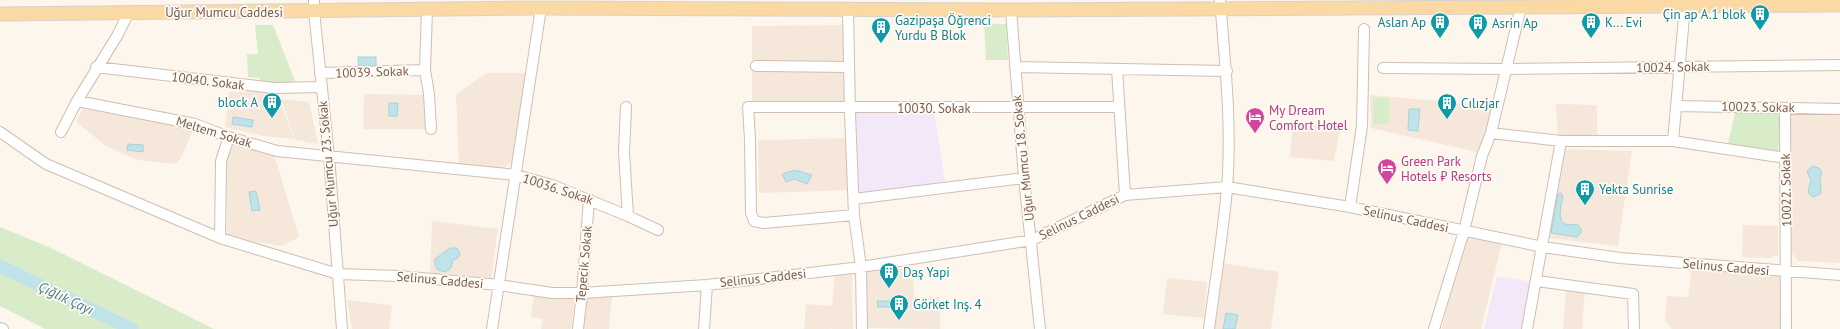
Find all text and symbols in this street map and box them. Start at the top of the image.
building icon: Çin ap A.1 blok [1749,3,1771,31]
street label: Uğur Mumcu Caddesi [165,4,283,21]
place label: Çin ap A.1 blok [1663,6,1747,23]
building icon: Aslan Ap [1429,11,1451,39]
building icon: K... Evi [1580,11,1602,39]
place label: Gazipaşa Öğrenci Yurdu B Blok [895,12,991,44]
building icon: Asrin Ap [1467,12,1489,40]
place label: Aslan Ap [1378,14,1426,31]
place label: K... Evi [1605,14,1642,31]
place label: Asrin Ap [1492,15,1538,32]
building icon: Gazipaşa Öğrenci Yurdu B Blok [870,16,892,44]
street label: 10024. Sokak [1636,58,1711,76]
street label: 10039. Sokak [335,62,410,82]
street label: 10040. Sokak [171,68,246,94]
building icon: block A [261,91,283,119]
building icon: Cılızjar [1436,92,1458,120]
street label: Uğur Mumcu 18. Sokak [1008,93,1038,222]
place label: block A [218,94,258,111]
place label: Cılızjar [1461,95,1500,112]
street label: 10023. Sokak [1721,98,1796,116]
street label: Uğur Mumcu 23. Sokak [314,99,342,228]
street label: 10030. Sokak [897,100,971,117]
place label: My Dream Comfort Hotel [1269,102,1348,134]
hotel icon: My Dream Comfort Hotel [1244,106,1266,134]
street label: Meltem Sokak [174,112,255,152]
street label: 10022. Sokak [1777,152,1795,227]
place label: Green Park Hotels ₺ Resorts [1401,153,1492,185]
hotel icon: Green Park Hotels ₺ Resorts [1376,157,1398,185]
street label: 10036. Sokak [520,170,596,209]
building icon: Yekta Sunrise [1574,178,1596,206]
place label: Yekta Sunrise [1599,181,1673,198]
street label: Selinus Caddesi [1036,190,1122,244]
street label: Selinus Caddesi [1362,202,1450,236]
street label: Tepecik Sokak [572,224,596,303]
street label: Selinus Caddesi [1682,255,1770,279]
building icon: Daş Yapi [878,261,900,289]
place label: Daş Yapi [903,264,950,281]
street label: Selinus Caddesi [719,265,807,291]
street label: Selinus Caddesi [396,268,484,292]
water label: Çığlık Çayı [35,277,97,319]
building icon: Görket Inş. 4 [888,293,910,321]
place label: Görket Inş. 4 [913,296,982,313]

